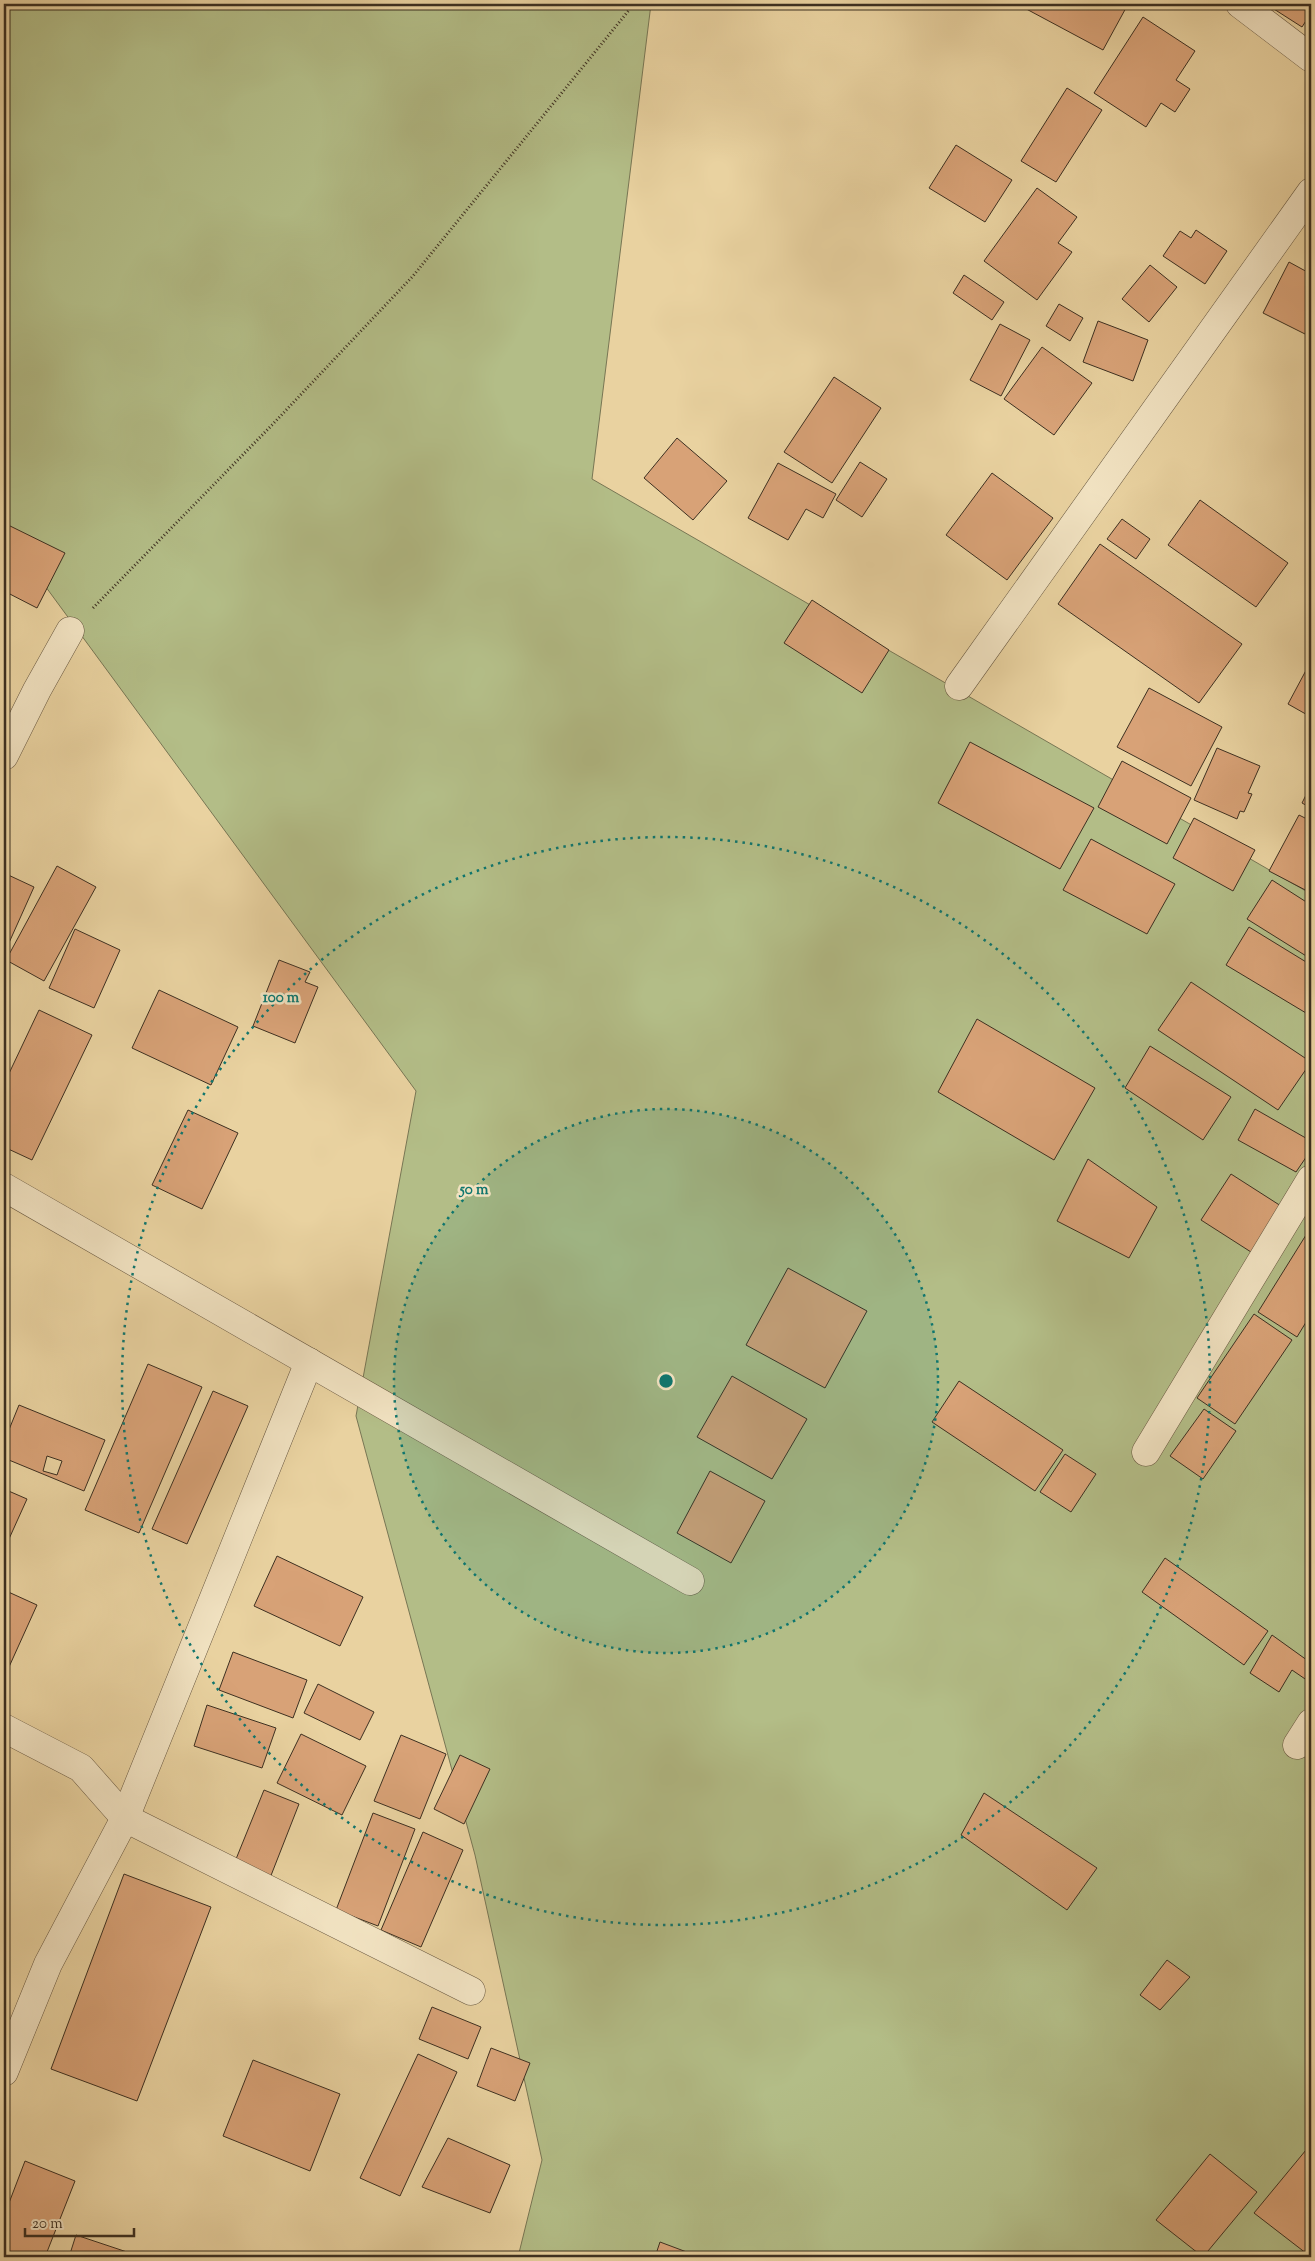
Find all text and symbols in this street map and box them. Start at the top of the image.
text: 100 m [263,988,300,1009]
text: 50 m [459,1180,489,1201]
centre of rings [657,1372,675,1390]
scale bar [25,2206,134,2238]
text: 20 m [32,2214,63,2235]

